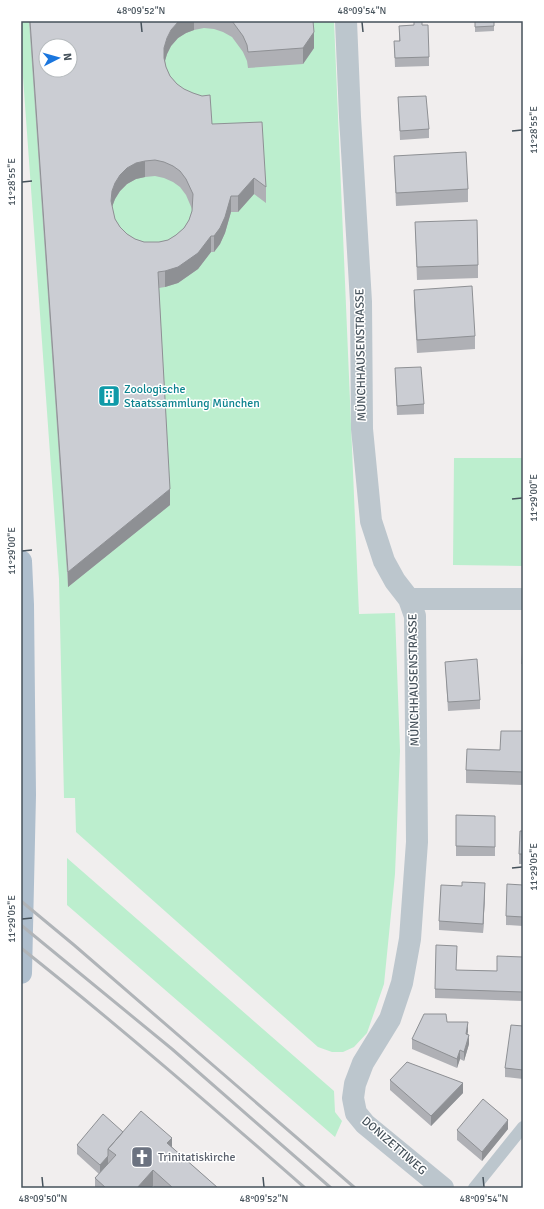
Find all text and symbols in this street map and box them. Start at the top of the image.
text: 48°09'52"N [117,5,165,17]
text: 48°09'54"N [338,5,386,17]
north arrow [38,38,78,78]
text: N [61,53,74,61]
text: 11°28'55"E [528,106,540,154]
text: 11°28'55"E [6,158,18,206]
street label: MÜNCHHAUSENSTRASSE [352,288,370,422]
place label: Zoologische Staatssammlung München [124,382,260,411]
building icon: Zoologische Staatssammlung München [96,383,122,409]
text: 11°29'00"E [528,474,540,522]
text: 11°29'00"E [6,527,18,575]
street label: MÜNCHHAUSENSTRASSE [405,613,423,747]
text: 11°29'05"E [528,843,540,891]
text: 11°29'05"E [6,895,18,943]
street label: DONIZETTIWEG [358,1114,430,1178]
church icon: Trinitatiskirche [129,1144,155,1170]
place label: Trinitatiskirche [158,1150,235,1165]
text: 48°09'50"N [19,1193,67,1205]
text: 48°09'52"N [240,1193,288,1205]
text: 48°09'54"N [460,1193,508,1205]

